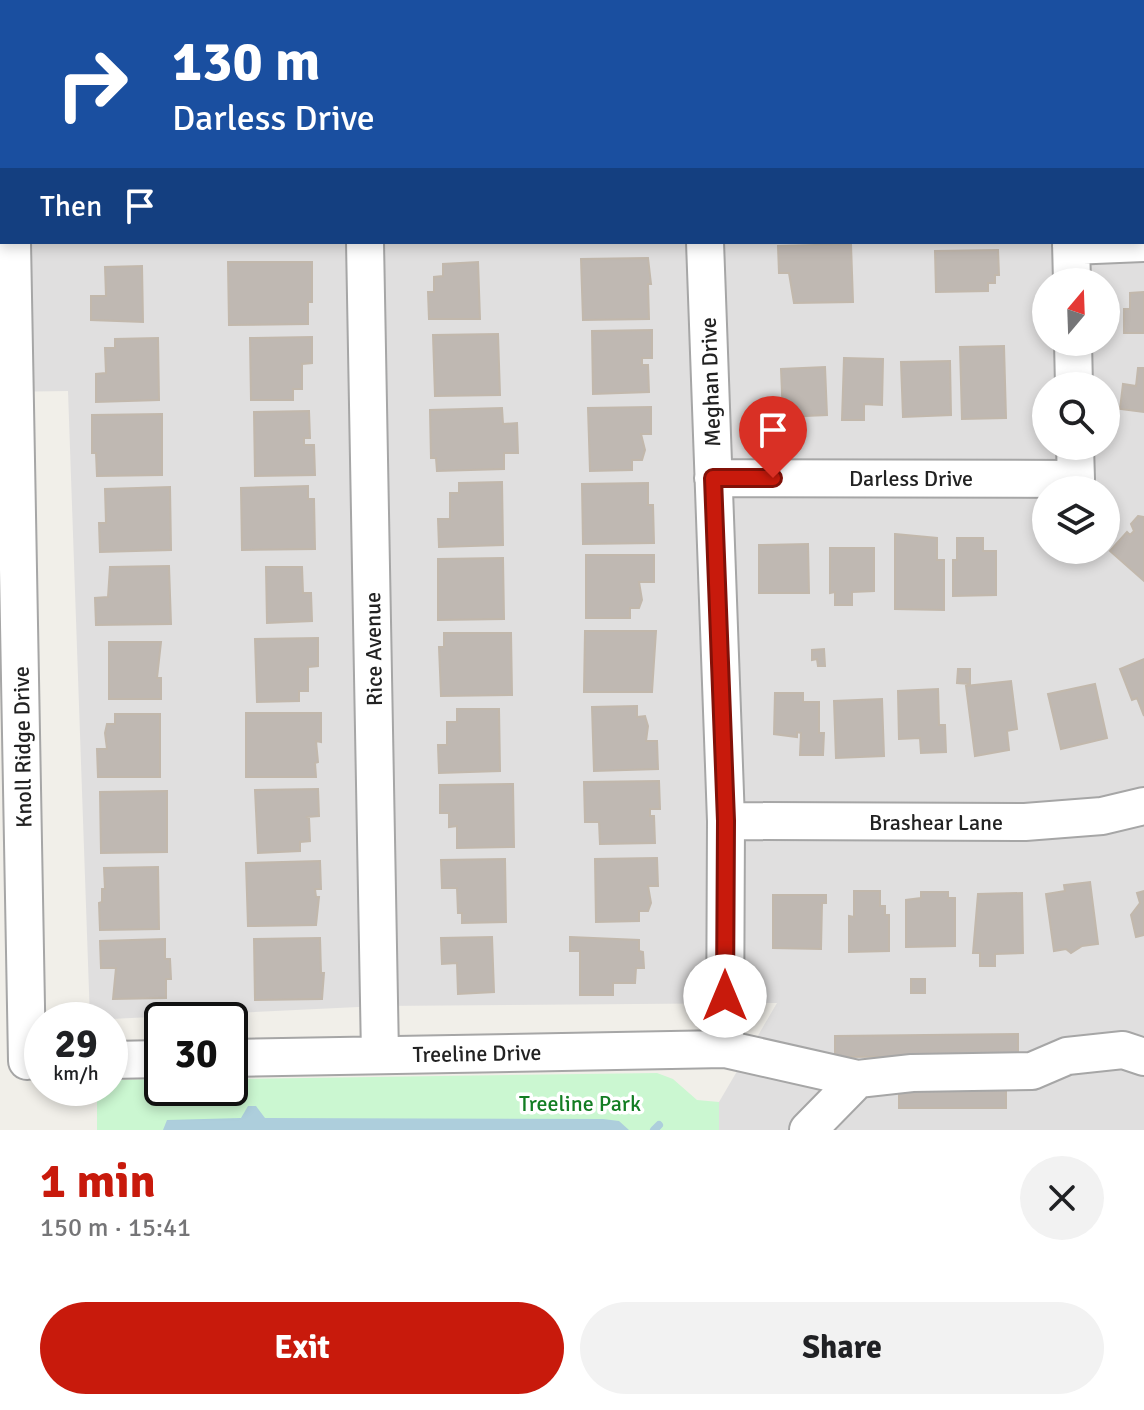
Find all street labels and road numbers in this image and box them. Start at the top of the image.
street label: Meghan Drive [695,317,726,447]
street label: Darless Drive [849,465,973,492]
street label: Rice Avenue [359,592,388,706]
street label: Knoll Ridge Drive [8,666,37,828]
street label: Brashear Lane [869,809,1003,836]
street label: Treeline Drive [412,1039,542,1068]

